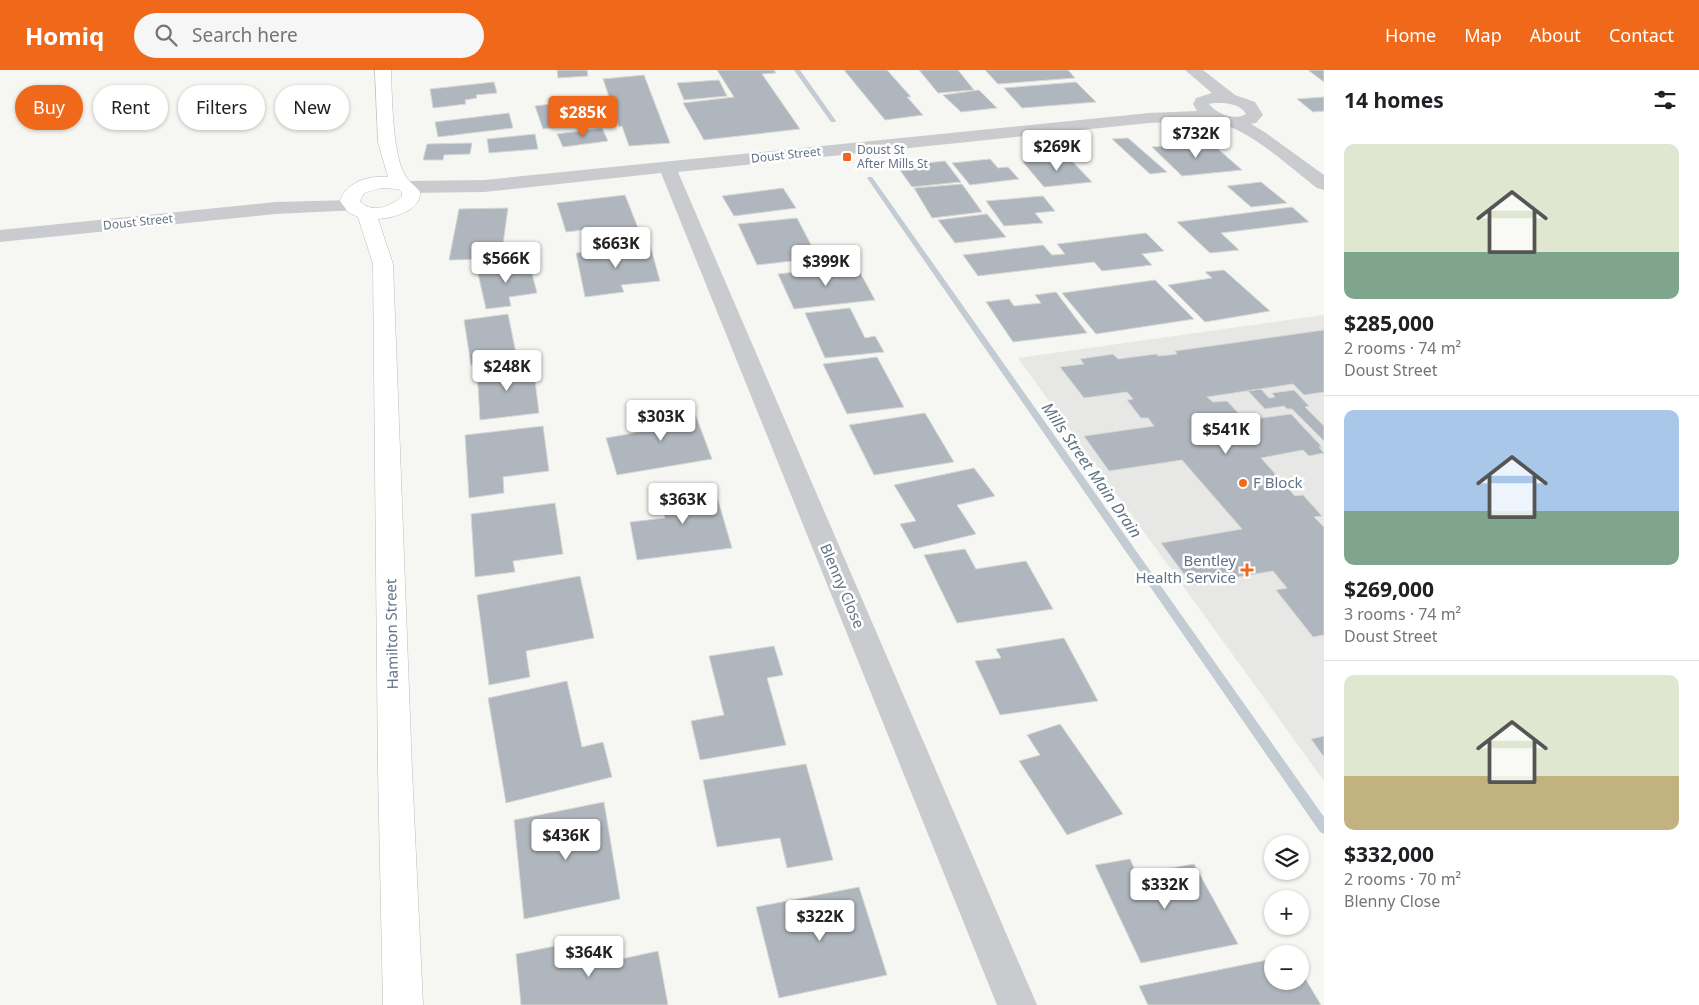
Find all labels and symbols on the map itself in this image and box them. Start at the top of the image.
pin: $285K [548,96,618,138]
pin: $732K [1161,116,1231,159]
pin: $269K [1022,129,1092,172]
place label: Doust St After Mills St [857,141,929,172]
street label: Doust Street [750,142,822,167]
marker: Doust St After Mills St [841,151,853,163]
street label: Doust Street [102,209,174,234]
pin: $663K [581,226,651,269]
pin: $566K [471,242,541,284]
pin: $399K [791,244,861,287]
pin: $248K [472,350,542,392]
water label: Mills Street Main Drain [1037,398,1147,542]
pin: $303K [626,400,696,442]
pin: $541K [1191,412,1261,455]
place label: F Block [1253,472,1303,492]
marker: F Block [1237,477,1249,489]
pin: $363K [648,482,718,525]
street label: Blenny Close [816,540,870,631]
place label: Bentley Health Service [1136,550,1236,587]
marker: Bentley Health Service [1240,563,1254,577]
street label: Hamilton Street [380,578,402,690]
pin: $436K [531,818,601,861]
pin: $332K [1130,868,1200,910]
pin: $322K [785,900,855,942]
pin: $364K [554,936,624,978]

